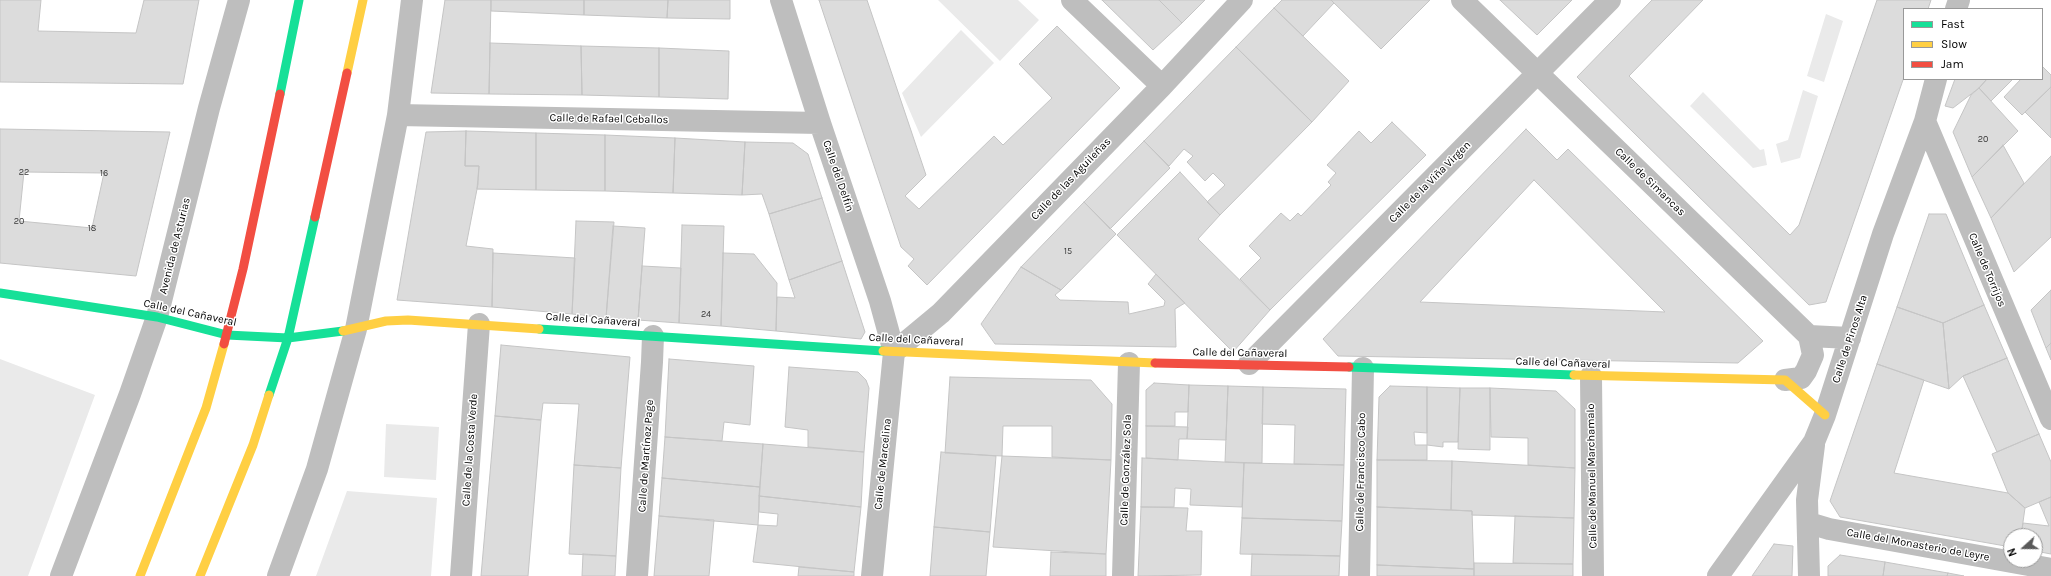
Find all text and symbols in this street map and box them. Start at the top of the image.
legend [1903,8,2043,80]
text: Fast [1941,17,1964,31]
text: Slow [1941,37,1967,51]
text: Jam [1941,57,1964,71]
street label: Calle de Rafael Ceballos [549,111,669,127]
house number: 20 [1978,134,1988,144]
street label: Calle de las Aguileñas [1028,135,1114,223]
street label: Calle de la Viña Virgen [1386,138,1474,226]
street label: Calle del Delfín [820,139,856,213]
street label: Calle de Simancas [1612,145,1688,219]
house number: 22 [19,167,29,177]
house number: 16 [100,168,108,178]
street label: Avenida de Asturias [157,196,193,296]
house number: 20 [14,216,24,226]
house number: 18 [88,223,96,233]
street label: Calle de Torrijos [1965,231,2009,309]
house number: 15 [1064,246,1072,256]
street label: Calle de Pinos Alta [1830,293,1870,385]
street label: Calle del Cañaveral [142,297,238,329]
house number: 24 [701,309,711,319]
street label: Calle del Cañaveral [545,310,641,330]
street label: Calle del Cañaveral [868,331,964,349]
street label: Calle del Cañaveral [1192,346,1288,360]
street label: Calle del Cañaveral [1515,355,1611,371]
street label: Calle de la Costa Verde [459,393,481,507]
street label: Calle de Martínez Page [635,399,657,513]
street label: Calle de Manuel Marchamalo [1584,403,1600,549]
street label: Calle de Francisco Cabo [1353,412,1369,532]
street label: Calle de González Sola [1117,414,1135,526]
street label: Calle de Marcelina [872,418,894,510]
street label: Calle del Monasterio de Leyre [1846,526,1990,564]
north arrow [2003,528,2043,568]
text: N [2005,546,2020,558]

